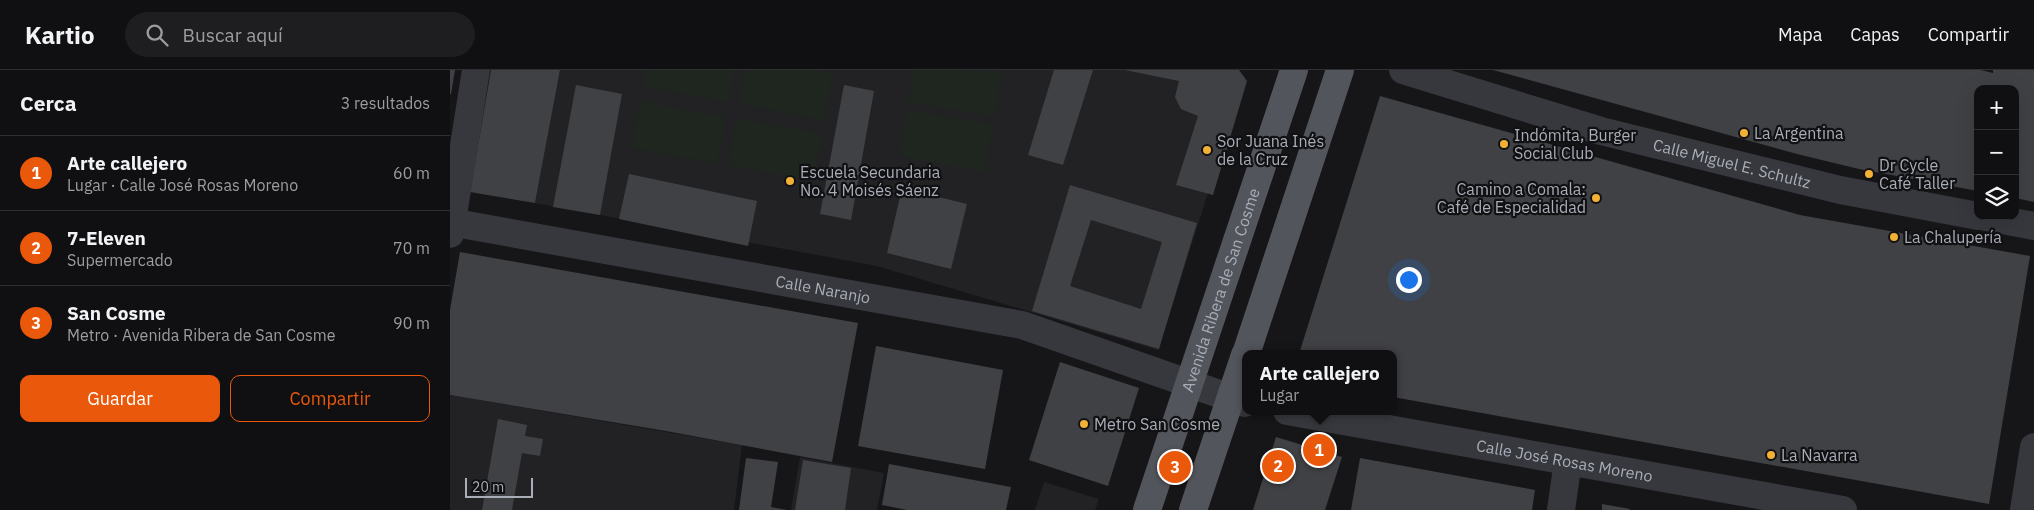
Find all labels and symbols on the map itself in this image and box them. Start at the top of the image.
place label: La Argentina [1754,123,1844,143]
place label: Indómita, Burger Social Club [1514,125,1636,163]
marker: La Argentina [1738,127,1750,139]
place label: Sor Juana Inés de la Cruz [1217,131,1324,169]
street label: Calle Miguel E. Schultz [1651,134,1813,192]
marker: Indómita, Burger Social Club [1498,138,1510,150]
marker: Sor Juana Inés de la Cruz [1201,144,1213,156]
place label: Dr Cycle Café Taller [1879,155,1955,193]
place label: Escuela Secundaria No. 4 Moisés Sáenz [800,162,941,200]
marker: Dr Cycle Café Taller [1863,168,1875,180]
marker: Escuela Secundaria No. 4 Moisés Sáenz [784,175,796,187]
place label: Camino a Comala: Café de Especialidad [1437,179,1586,217]
street label: Avenida Ribera de San Cosme [1177,185,1264,394]
marker: Camino a Comala: Café de Especialidad [1590,192,1602,204]
place label: La Chalupería [1904,227,2002,247]
marker: La Chalupería [1888,231,1900,243]
your location [1396,267,1422,293]
street label: Calle Naranjo [774,271,872,308]
place label: Metro San Cosme [1094,414,1220,434]
marker: Metro San Cosme [1078,418,1090,430]
pin: 1 [1303,431,1335,469]
street label: Calle José Rosas Moreno [1475,435,1654,486]
place label: La Navarra [1781,445,1858,465]
pin: 2 [1262,447,1294,485]
pin: 3 [1159,448,1191,486]
marker: La Navarra [1765,449,1777,461]
scale bar [465,475,532,498]

